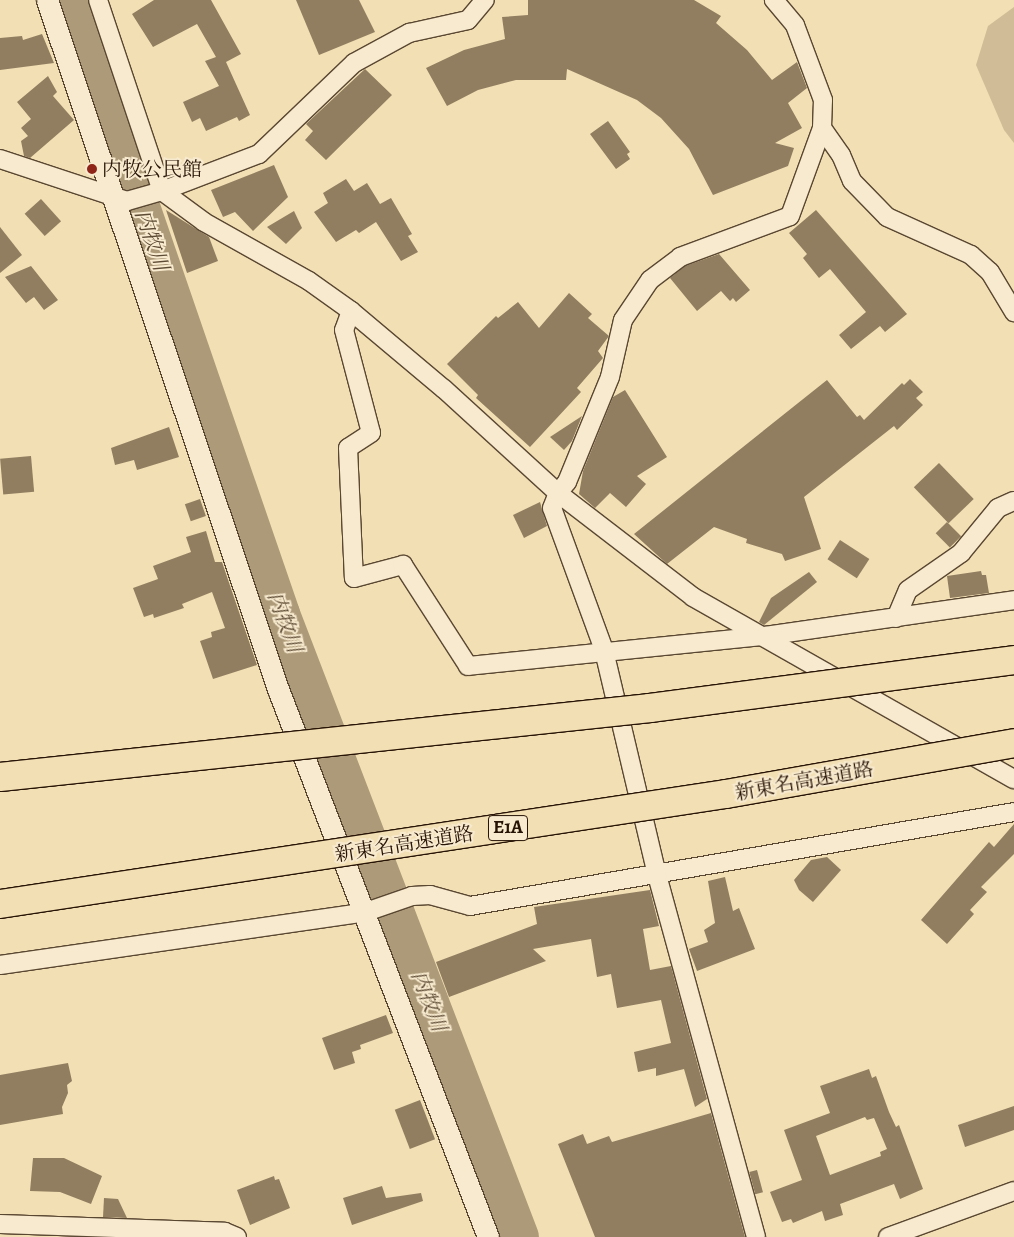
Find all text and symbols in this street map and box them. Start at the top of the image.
place label: 内牧公民館 [102,157,202,181]
marker: 内牧公民館 [86,163,98,175]
water label: 内牧川 [130,206,174,274]
water label: 内牧川 [262,588,308,656]
street label: 新東名高速道路 [733,757,875,805]
road number: E1A [487,811,529,844]
street label: 新東名高速道路 [333,821,475,867]
water label: 内牧川 [406,967,452,1035]

